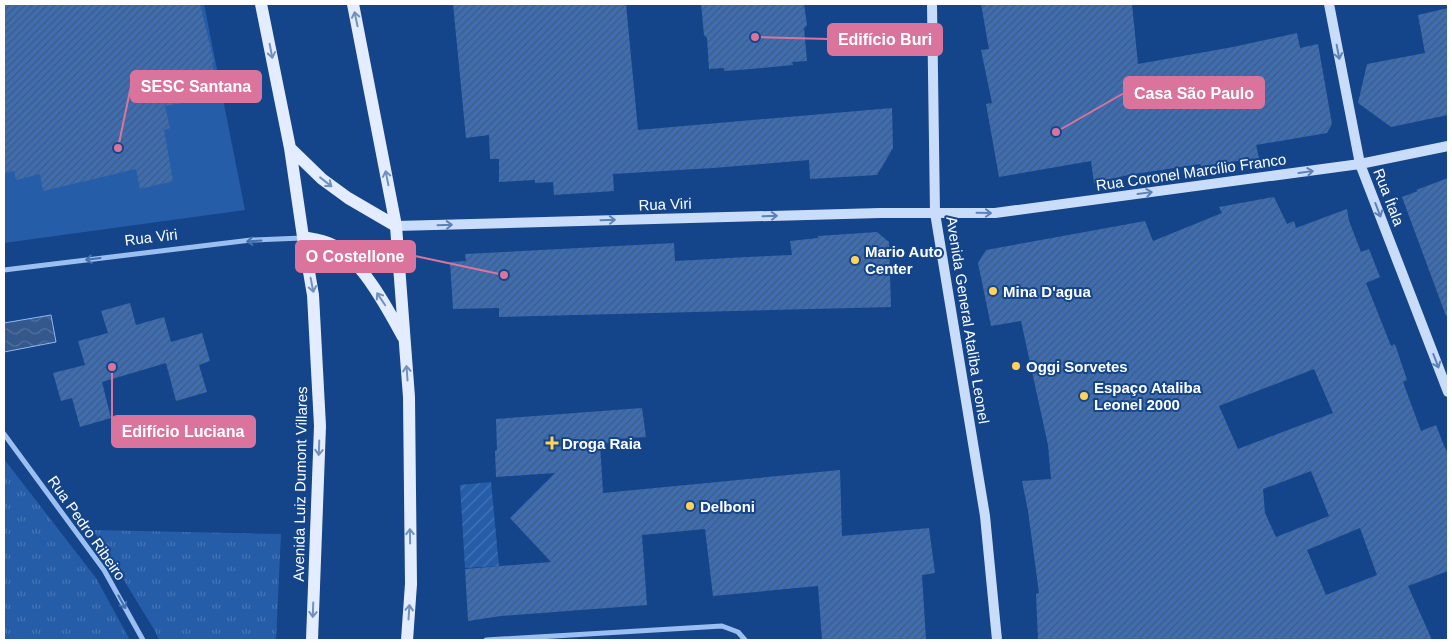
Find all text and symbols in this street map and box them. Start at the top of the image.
one-way arrow [351,11,360,27]
callout: Edifício Buri [828,24,942,55]
text: Edifício Buri [838,31,932,48]
one-way arrow [267,43,277,59]
one-way arrow [1334,43,1344,59]
callout: SESC Santana [131,71,261,102]
callout: Casa São Paulo [1124,77,1264,108]
text: SESC Santana [141,78,251,95]
text: Casa São Paulo [1134,85,1254,102]
street label: Rua Coronel Marcílio Franco [1095,150,1287,194]
one-way arrow [1298,166,1314,176]
street label: Rua Ítala [1370,166,1408,229]
one-way arrow [382,171,391,187]
one-way arrow [319,176,332,187]
one-way arrow [1137,188,1153,198]
street label: Rua Viri [638,195,692,213]
one-way arrow [1374,202,1383,217]
one-way arrow [976,208,992,218]
one-way arrow [762,211,778,221]
one-way arrow [599,215,615,225]
street label: Avenida General Ataliba Leonel [943,215,993,425]
one-way arrow [437,220,453,229]
street label: Rua Viri [124,225,178,249]
one-way arrow [246,236,262,245]
callout: O Costellone [296,241,415,272]
place label: Mario Auto Center [865,243,943,277]
text: O Costellone [306,248,404,265]
one-way arrow [85,254,101,264]
marker: Mario Auto Center [849,254,861,266]
one-way arrow [307,277,317,293]
place label: Mina D'agua [1003,283,1091,300]
marker: Mina D'agua [987,285,999,297]
one-way arrow [376,292,386,306]
one-way arrow [1432,353,1441,369]
place label: Oggi Sorvetes [1026,358,1128,375]
marker: Oggi Sorvetes [1010,360,1022,372]
one-way arrow [403,365,412,381]
place label: Espaço Ataliba Leonel 2000 [1094,379,1202,413]
street label: Avenida Luiz Dumont Villares [290,386,310,582]
marker: Espaço Ataliba Leonel 2000 [1078,390,1090,402]
callout: Edifício Luciana [112,416,255,447]
text: Edifício Luciana [122,423,244,440]
place label: Droga Raia [562,435,642,452]
marker: Droga Raia [546,437,558,449]
one-way arrow [314,439,324,455]
street label: Rua Pedro Ribeiro [45,473,129,583]
place label: Delboni [700,498,755,515]
marker: Delboni [684,500,696,512]
one-way arrow [405,528,415,544]
one-way arrow [118,595,128,609]
one-way arrow [309,602,318,618]
one-way arrow [405,605,414,621]

